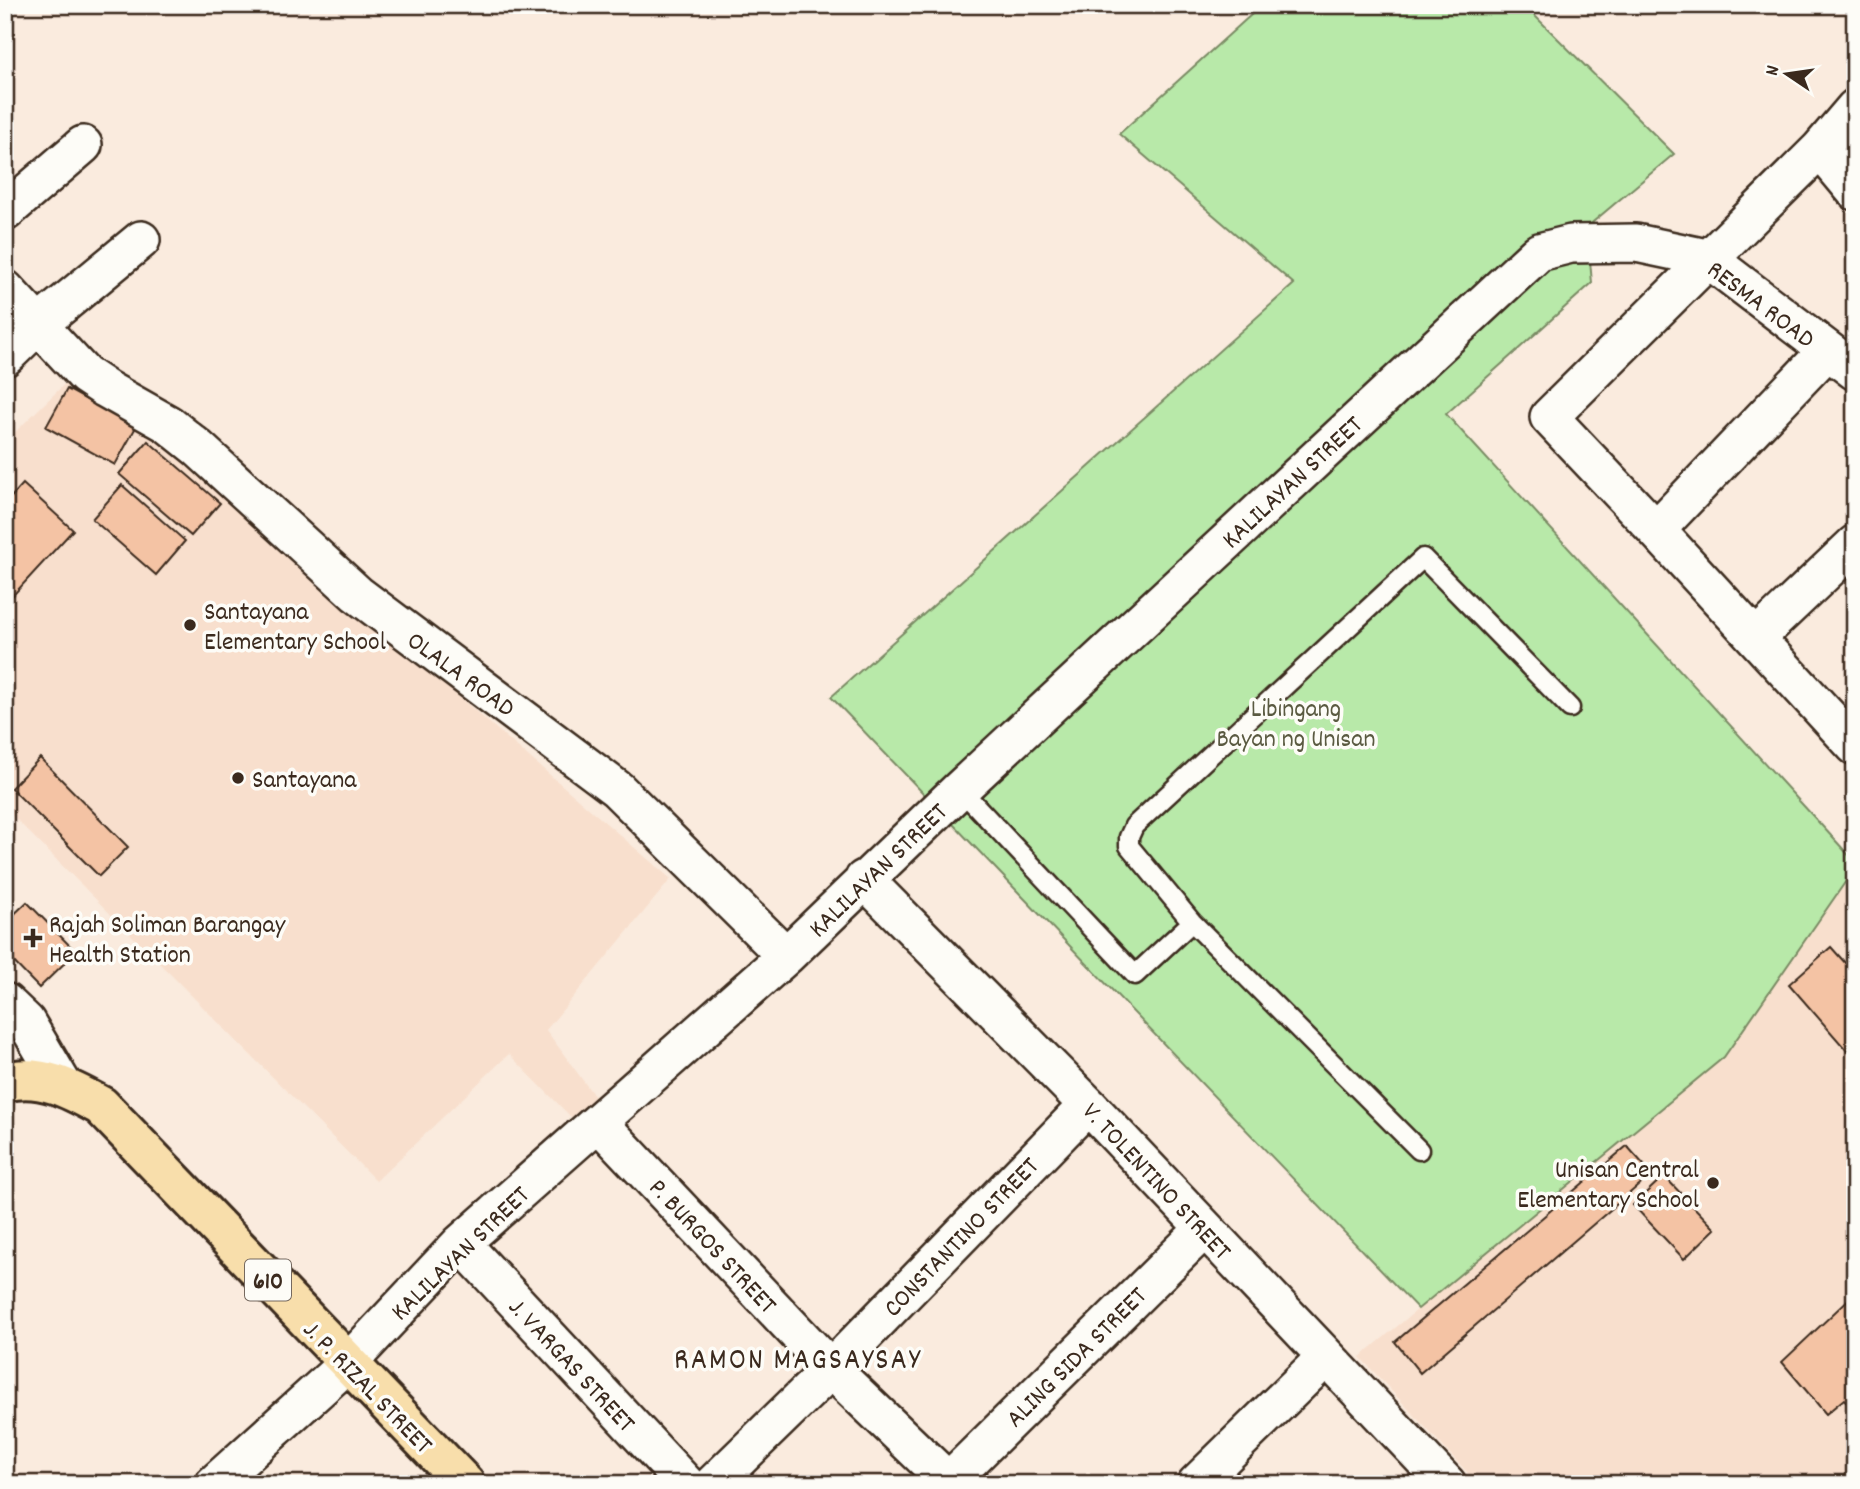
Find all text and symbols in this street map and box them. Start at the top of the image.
north arrow [1752,38,1822,108]
text: N [1760,63,1788,79]
street label: RESMA ROAD [1698,253,1822,359]
street label: KALILAYAN STREET [1215,408,1373,559]
place label: Santayana Elementary School [204,595,386,662]
marker: Santayana Elementary School [182,617,198,633]
street label: OLALA ROAD [398,624,522,728]
park label: Libingang Bayan ng Unisan [1216,692,1376,759]
place label: Santayana [252,763,357,800]
marker: Santayana [230,770,246,786]
street label: KALILAYAN STREET [802,795,958,948]
place label: Rajah Soliman Barangay Health Station [49,908,286,975]
marker: Rajah Soliman Barangay Health Station [23,928,43,948]
street label: V. TOLENTINO STREET [1072,1095,1239,1270]
street label: CONSTANTINO STREET [876,1150,1049,1327]
place label: Unisan Central Elementary School [1517,1153,1699,1220]
street label: P. BURGOS STREET [639,1171,785,1324]
marker: Unisan Central Elementary School [1705,1175,1721,1191]
street label: KALILAYAN STREET [384,1178,540,1331]
road number: 610 [245,1260,291,1300]
street label: ALING SIDA STREET [998,1279,1157,1437]
street label: J. VARGAS STREET [498,1291,643,1442]
street label: J. P. RIZAL STREET [293,1313,440,1464]
district label: RAMON MAGSAYSAY [674,1341,922,1384]

